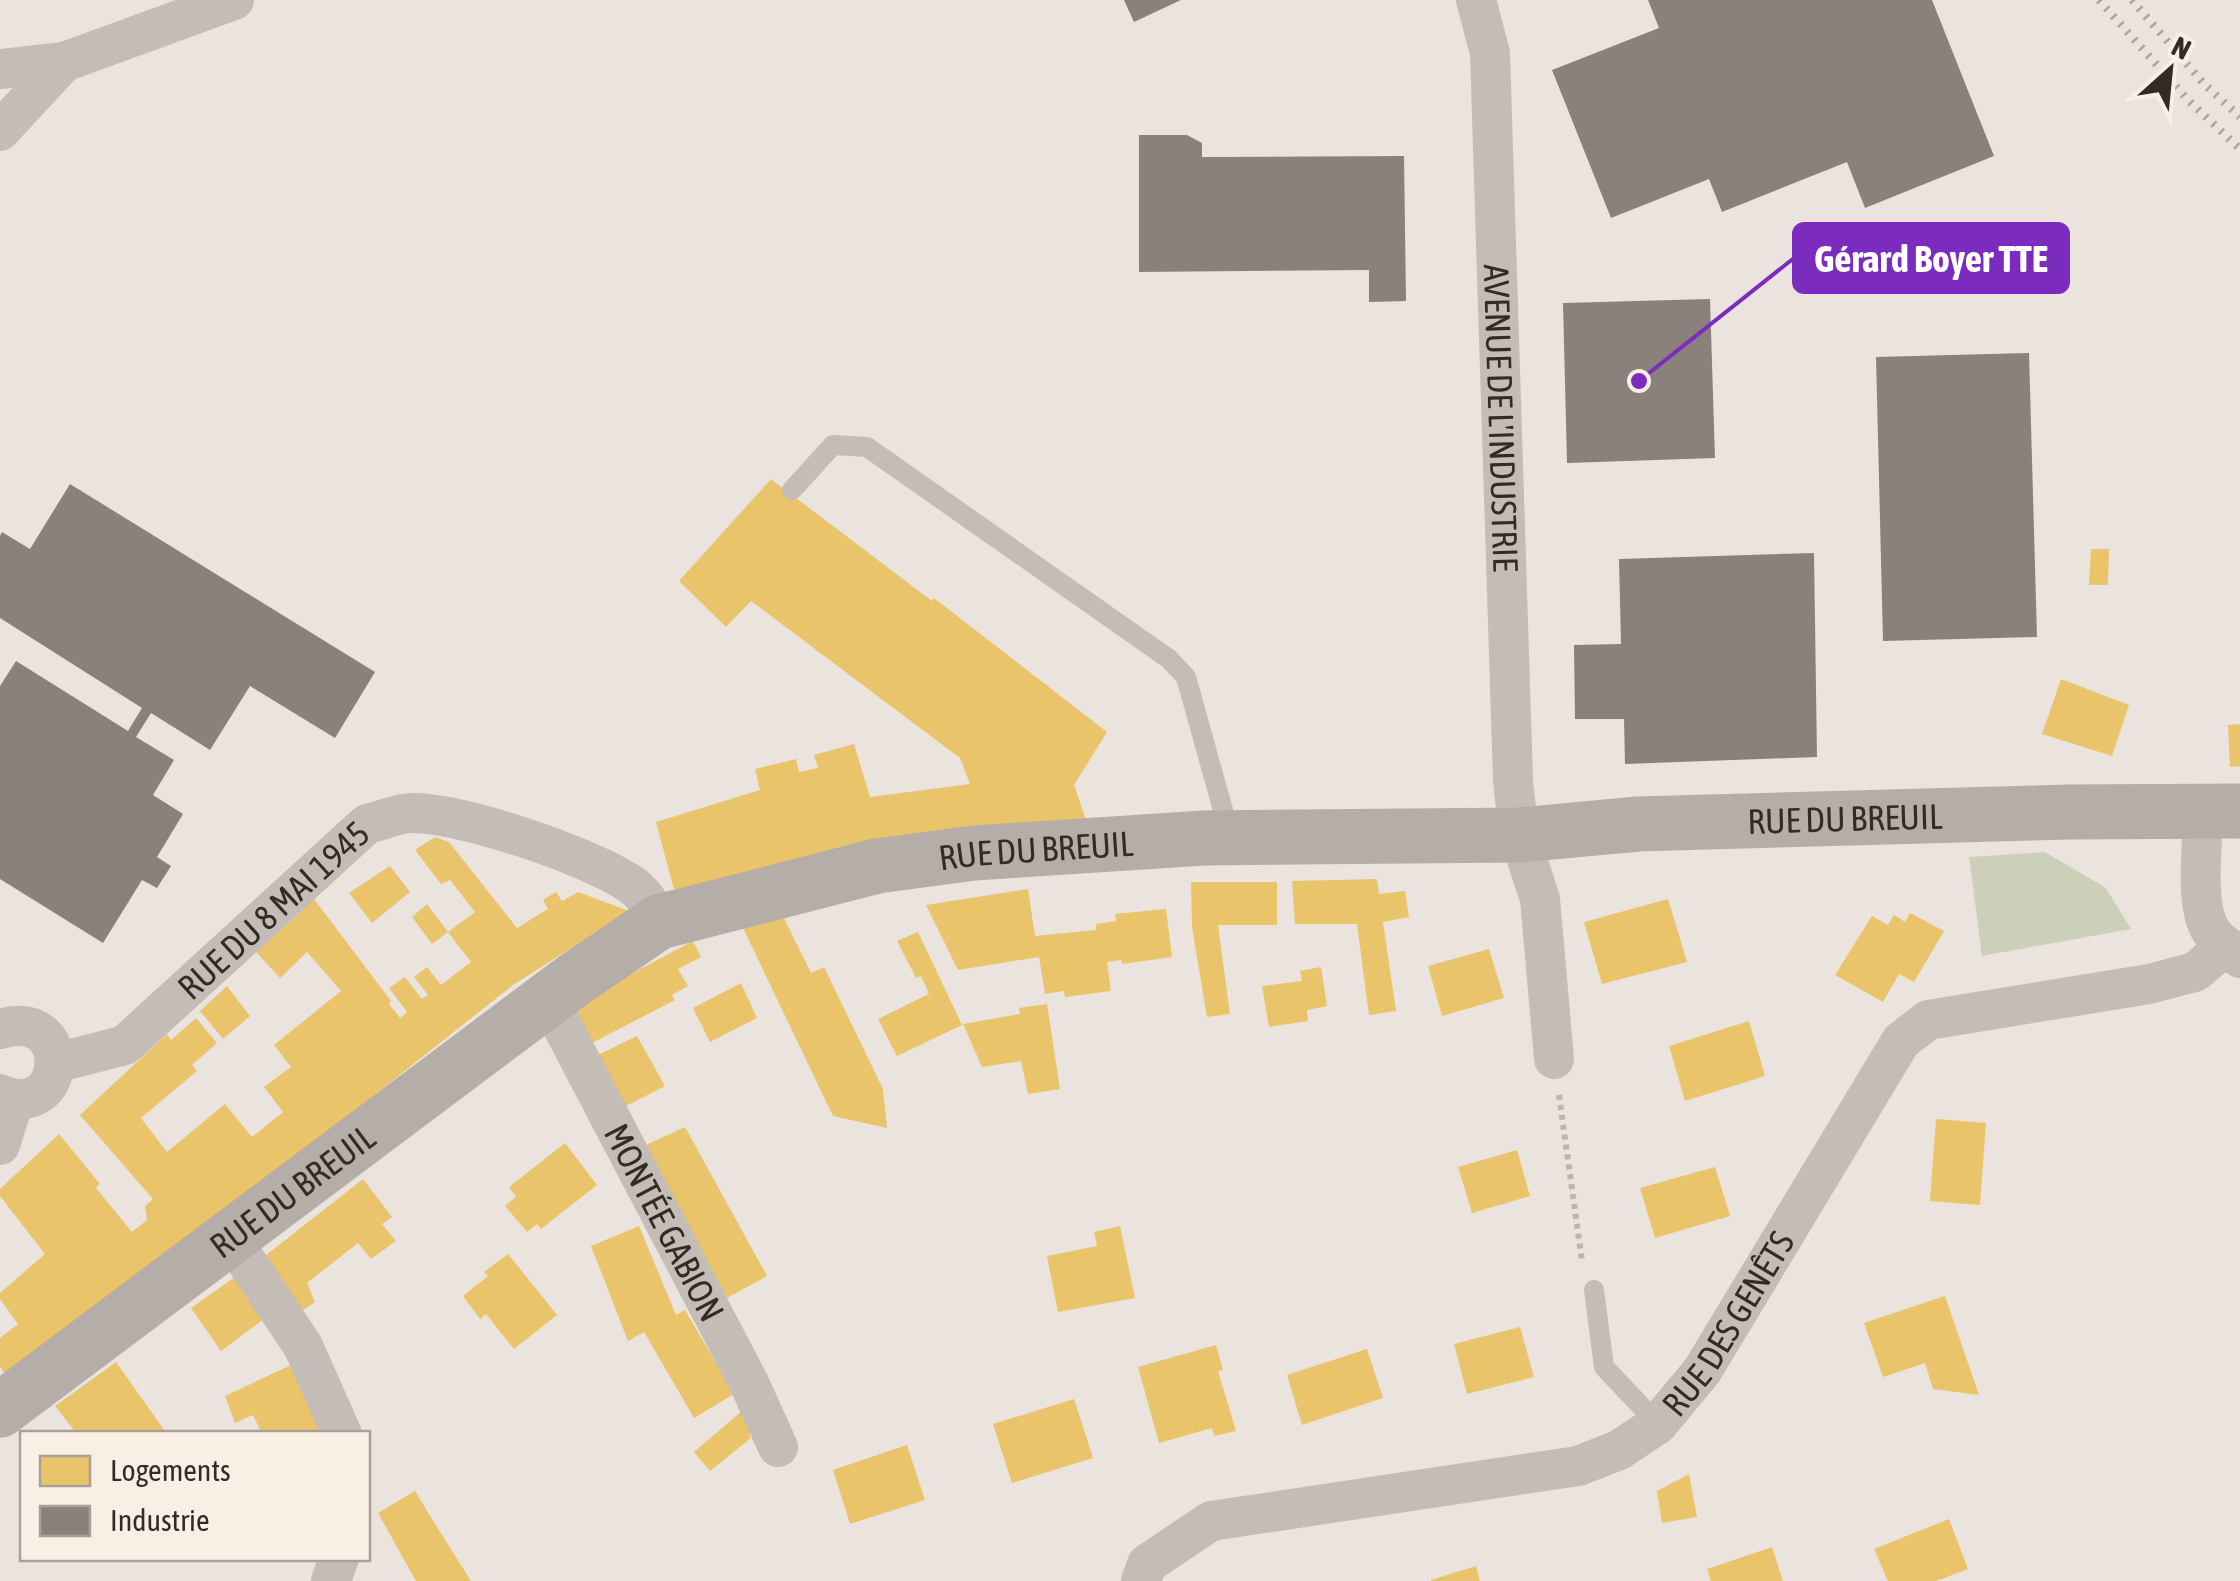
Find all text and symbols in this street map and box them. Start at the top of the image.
north arrow [2120,20,2220,120]
text: N [2167,30,2196,66]
callout: Gérard Boyer TTE [1794,224,2068,292]
text: Gérard Boyer TTE [1814,237,2048,280]
street label: AVENUE DE L'INDUSTRIE [1477,264,1526,573]
street label: RUE DU BREUIL [1747,796,1943,841]
street label: RUE DU 8 MAI 1945 [169,813,377,1007]
street label: RUE DU BREUIL [936,823,1135,878]
street label: RUE DU BREUIL [202,1116,382,1266]
street label: MONTÉE GABION [597,1117,733,1328]
street label: RUE DES GENÊTS [1654,1224,1802,1423]
legend [20,1431,370,1561]
text: Logements [110,1453,231,1487]
text: Industrie [110,1503,210,1537]

